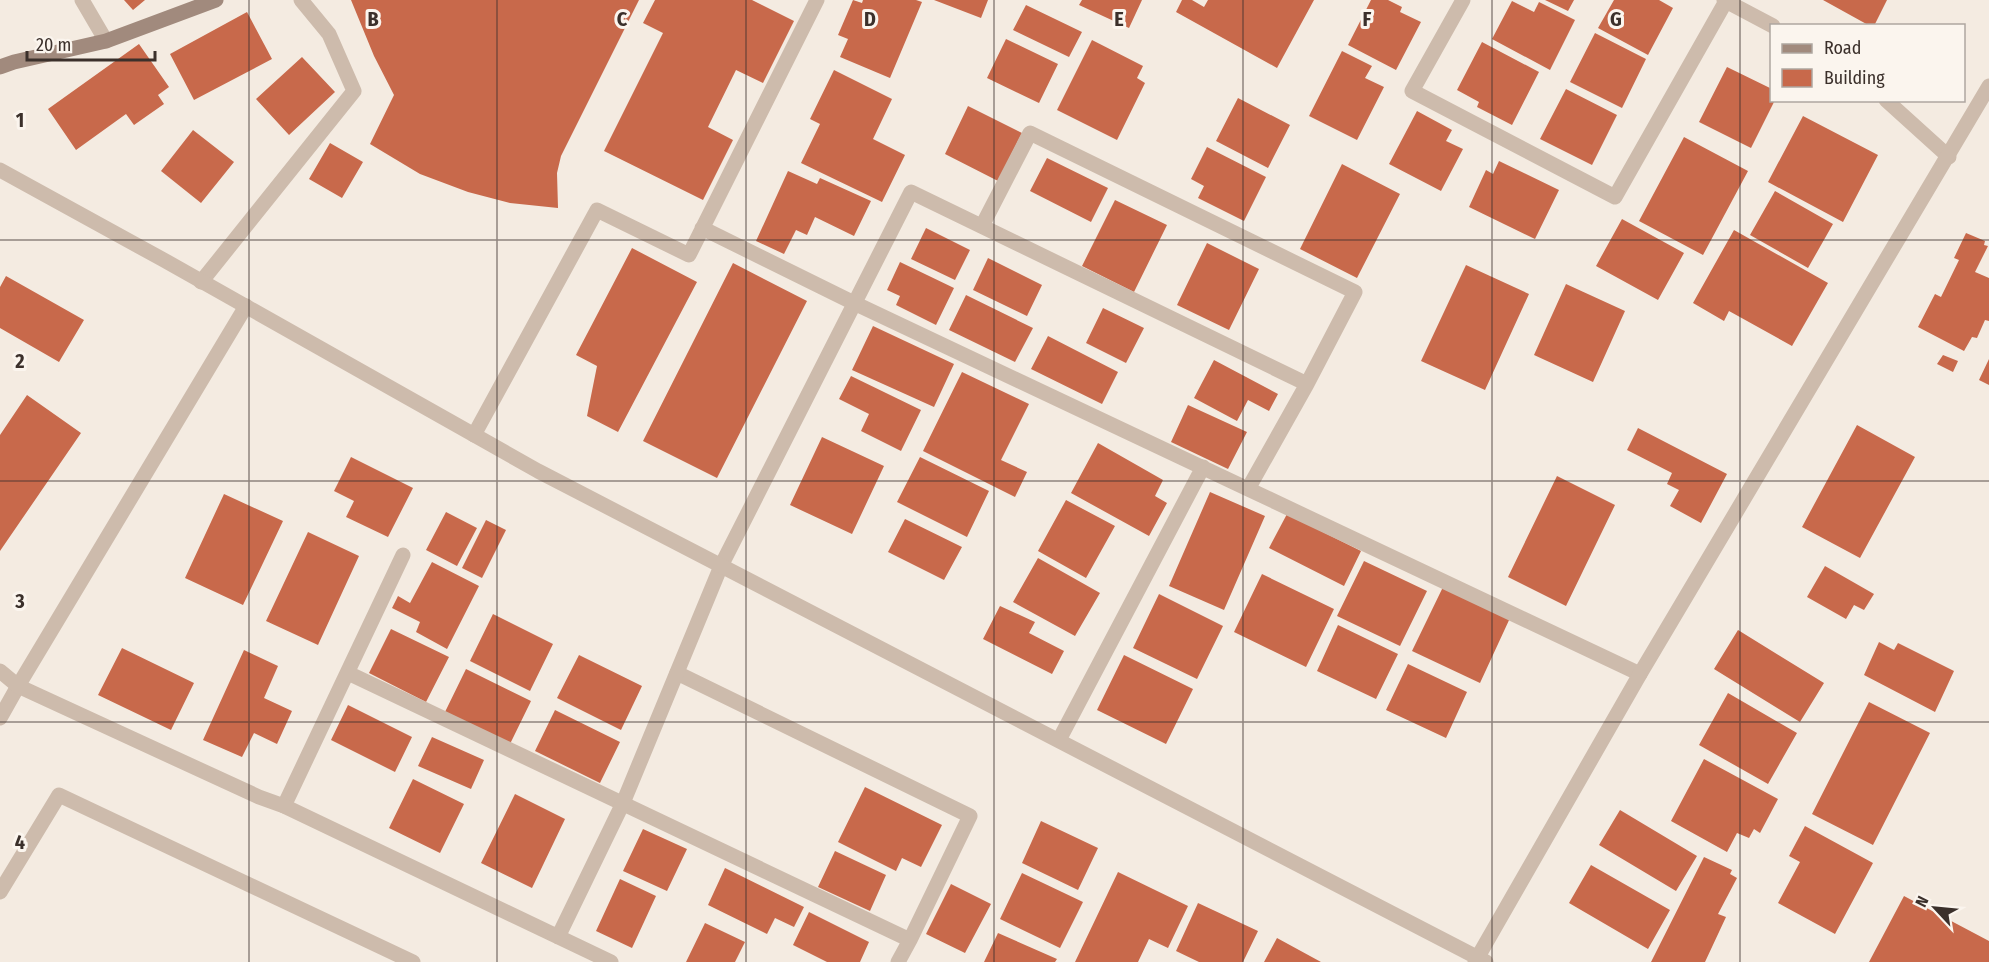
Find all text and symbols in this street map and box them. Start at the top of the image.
text: B [367,7,379,31]
text: C [617,7,628,31]
text: D [864,7,876,31]
text: E [1114,7,1124,31]
text: F [1363,7,1372,31]
text: G [1610,7,1622,31]
scale bar [27,24,154,62]
legend [1770,24,1965,102]
text: 20 m [36,34,71,56]
text: Road [1824,37,1861,59]
text: Building [1824,67,1885,89]
text: 1 [16,108,24,132]
text: 2 [14,349,25,373]
text: 3 [14,589,25,613]
text: 4 [15,830,25,854]
north arrow [1905,878,1965,938]
text: N [1911,893,1933,910]

